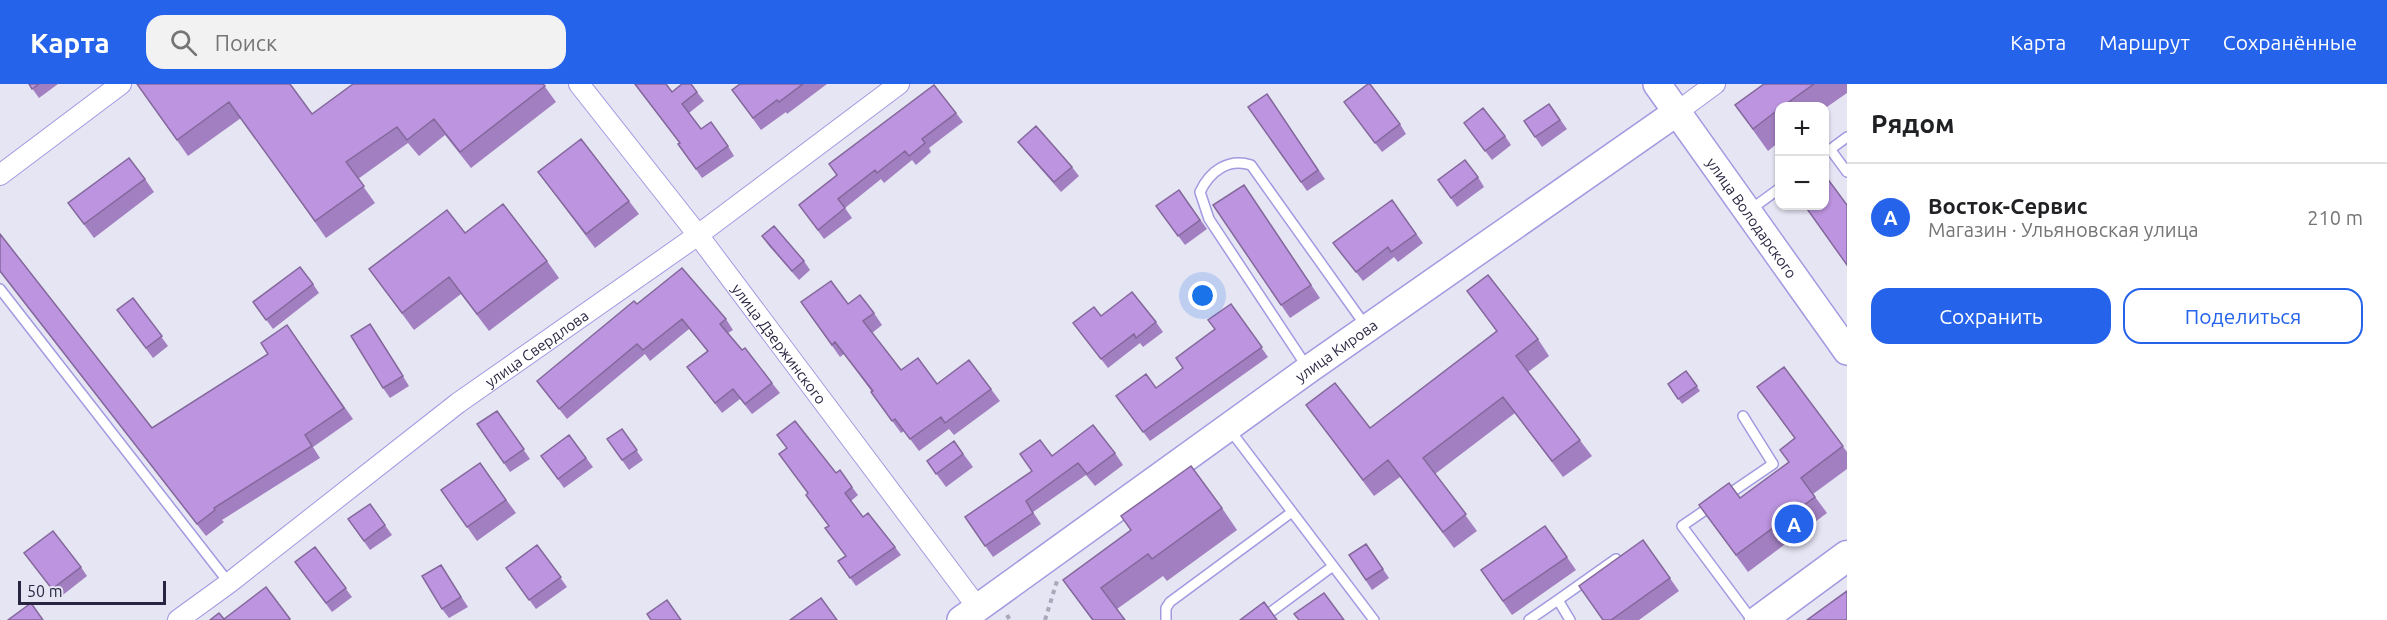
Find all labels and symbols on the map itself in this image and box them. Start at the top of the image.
street label: улица Володарского [1703,154,1801,281]
street label: улица Дзержинского [729,280,830,407]
your location [1188,281,1217,310]
street label: улица Свердлова [482,306,591,390]
street label: улица Кирова [1292,316,1380,385]
pin: A [1774,502,1814,546]
scale bar [18,578,166,606]

